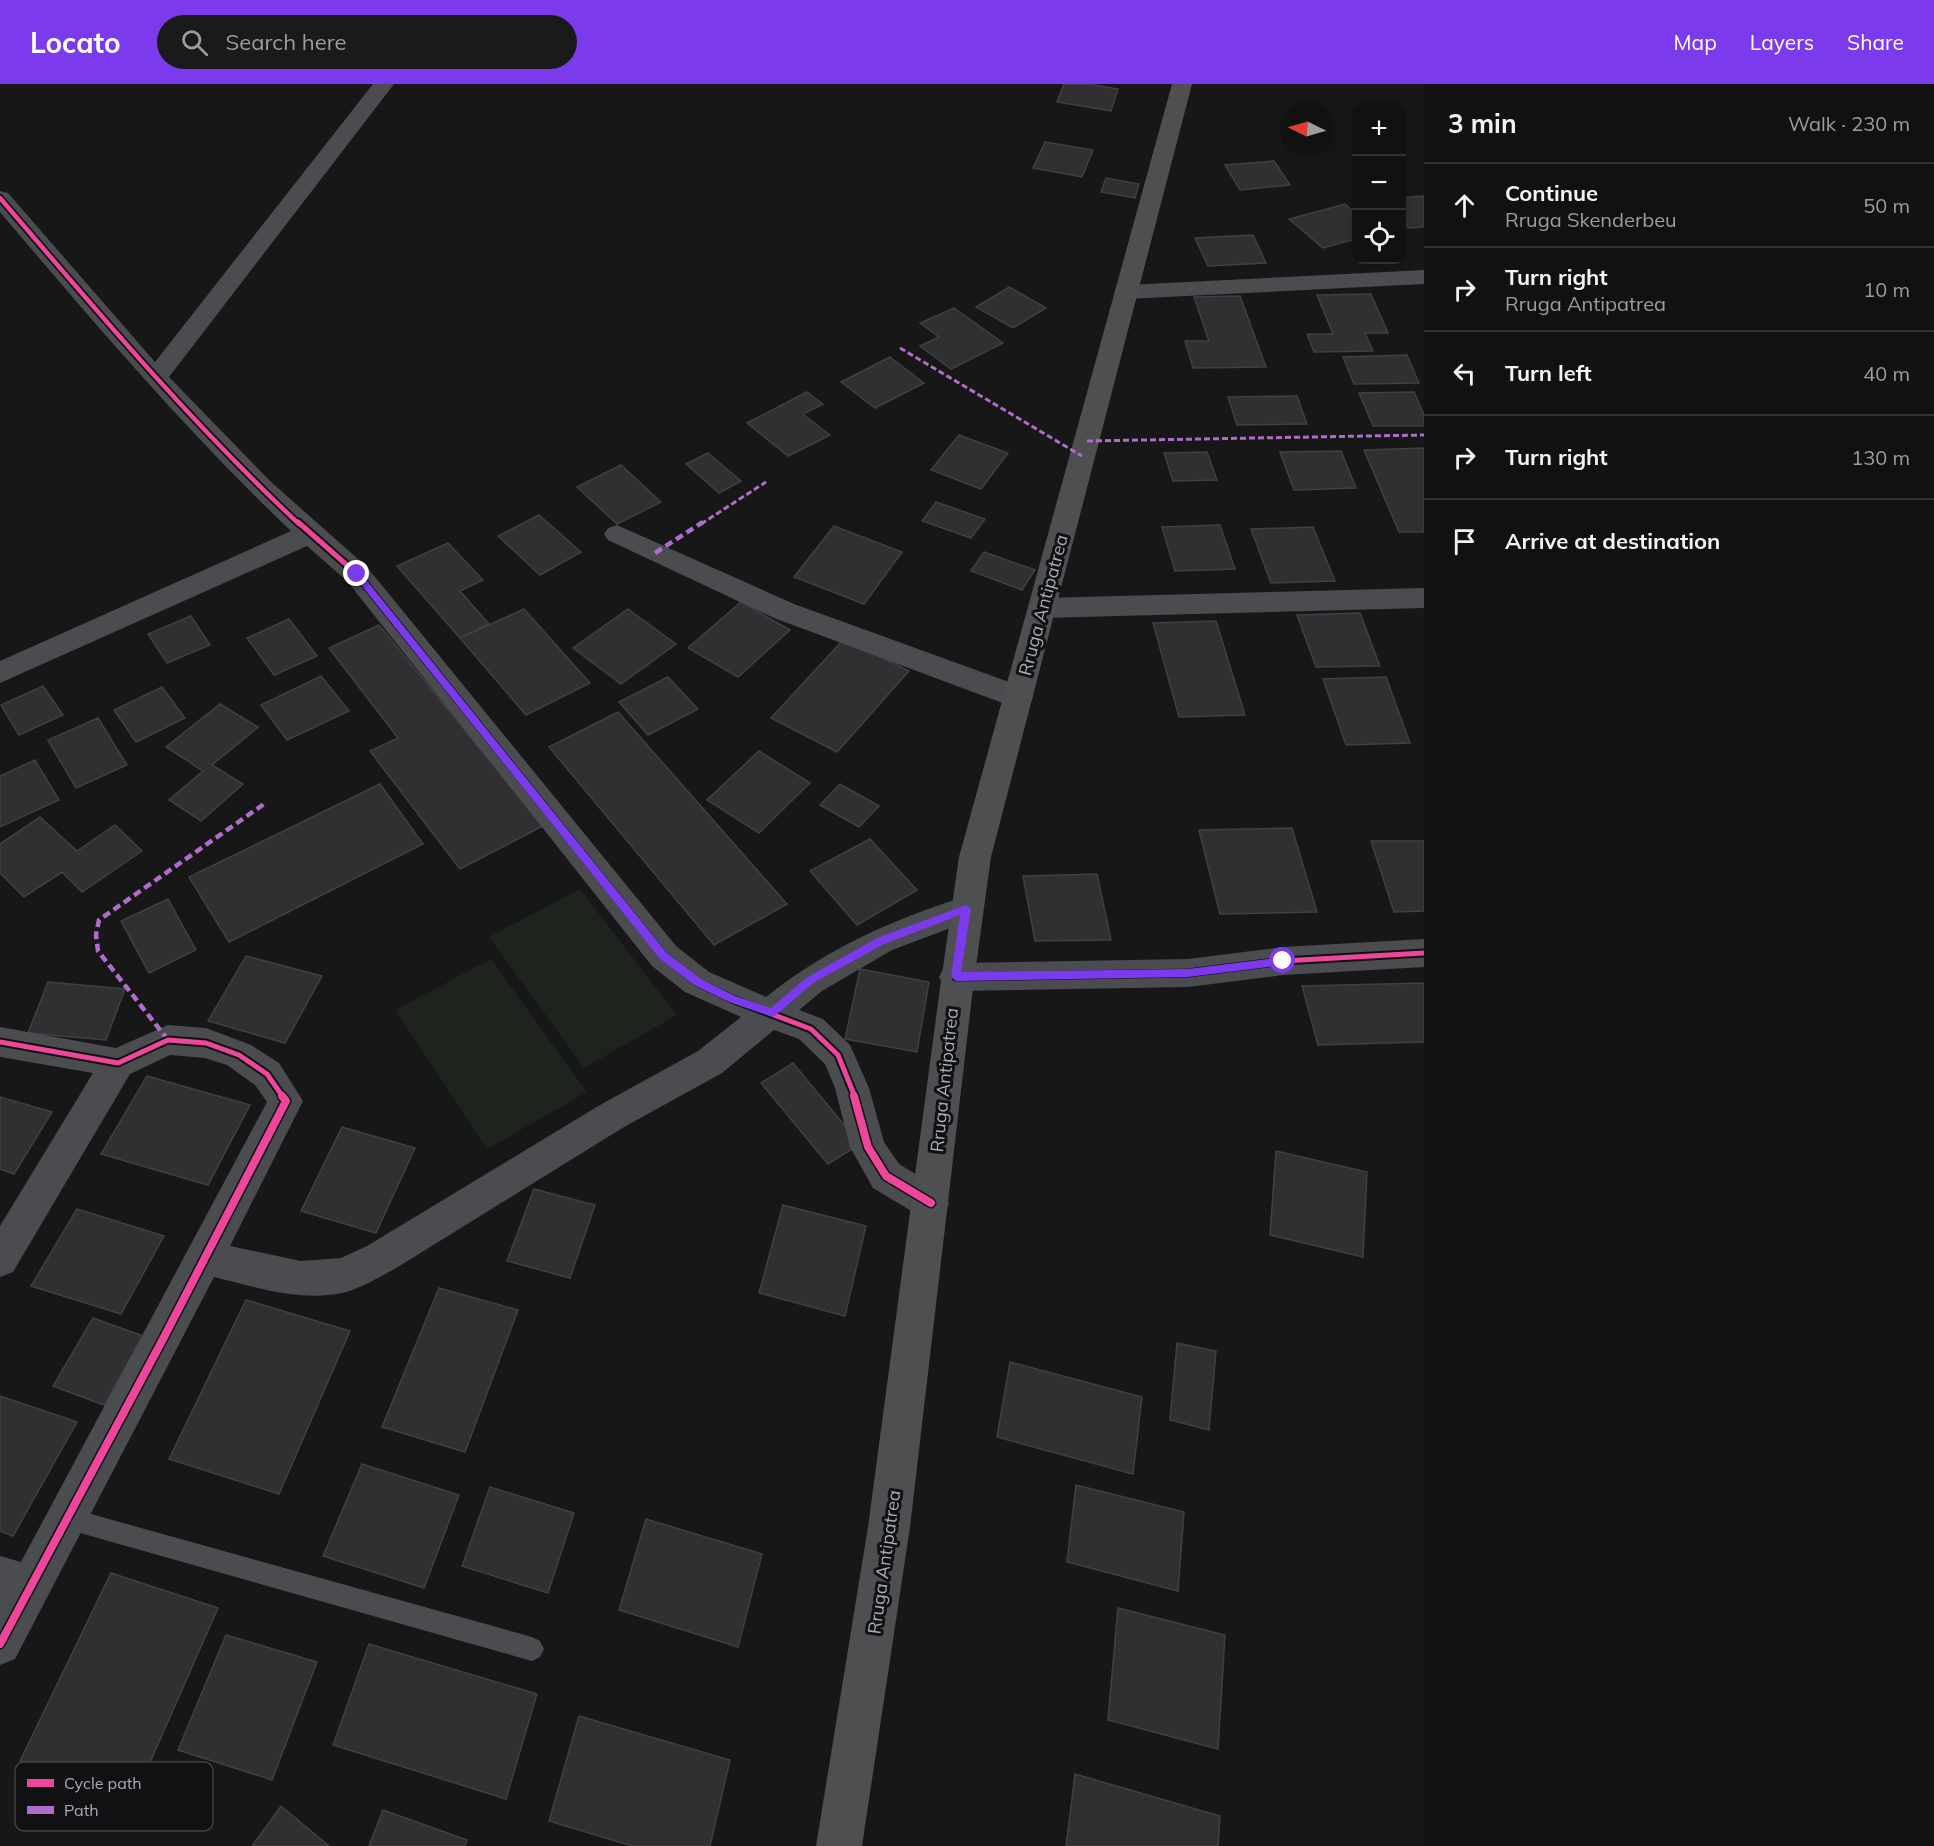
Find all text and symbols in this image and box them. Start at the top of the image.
search box [157,15,577,69]
text: Locato [30,25,121,60]
icon: search [178,26,211,59]
text: Search here [226,28,346,56]
text: Map [1674,29,1717,55]
text: Layers [1750,29,1814,55]
text: Share [1847,29,1904,55]
north arrow [1280,102,1334,156]
map controls [1352,102,1406,264]
button: + [1352,102,1406,156]
text: 3 min [1448,107,1517,140]
text: Walk · 230 m [1788,111,1910,136]
button: − [1352,156,1406,210]
text: Continue [1505,179,1598,207]
icon: ahead [1448,189,1481,222]
text: 50 m [1863,193,1910,218]
text: Rruga Skenderbeu [1505,207,1677,232]
button: locate [1352,210,1406,264]
text: Turn right [1505,263,1608,291]
icon: right [1448,273,1481,306]
text: 10 m [1863,277,1910,302]
text: Rruga Antipatrea [1505,291,1666,316]
icon: left [1448,357,1481,390]
text: Turn left [1505,359,1592,387]
text: 40 m [1863,361,1910,386]
icon: right [1448,441,1481,474]
text: Turn right [1505,443,1608,471]
text: 130 m [1851,445,1910,470]
icon: arrive [1448,525,1481,558]
text: Arrive at destination [1505,527,1720,555]
street label: Rruga Antipatrea [1013,532,1073,678]
route end [343,560,369,586]
route start [1269,947,1295,973]
street label: Rruga Antipatrea [925,1007,963,1153]
street label: Rruga Antipatrea [863,1489,905,1635]
legend [15,1762,213,1831]
text: Cycle path [64,1773,142,1793]
text: Path [64,1800,99,1820]

